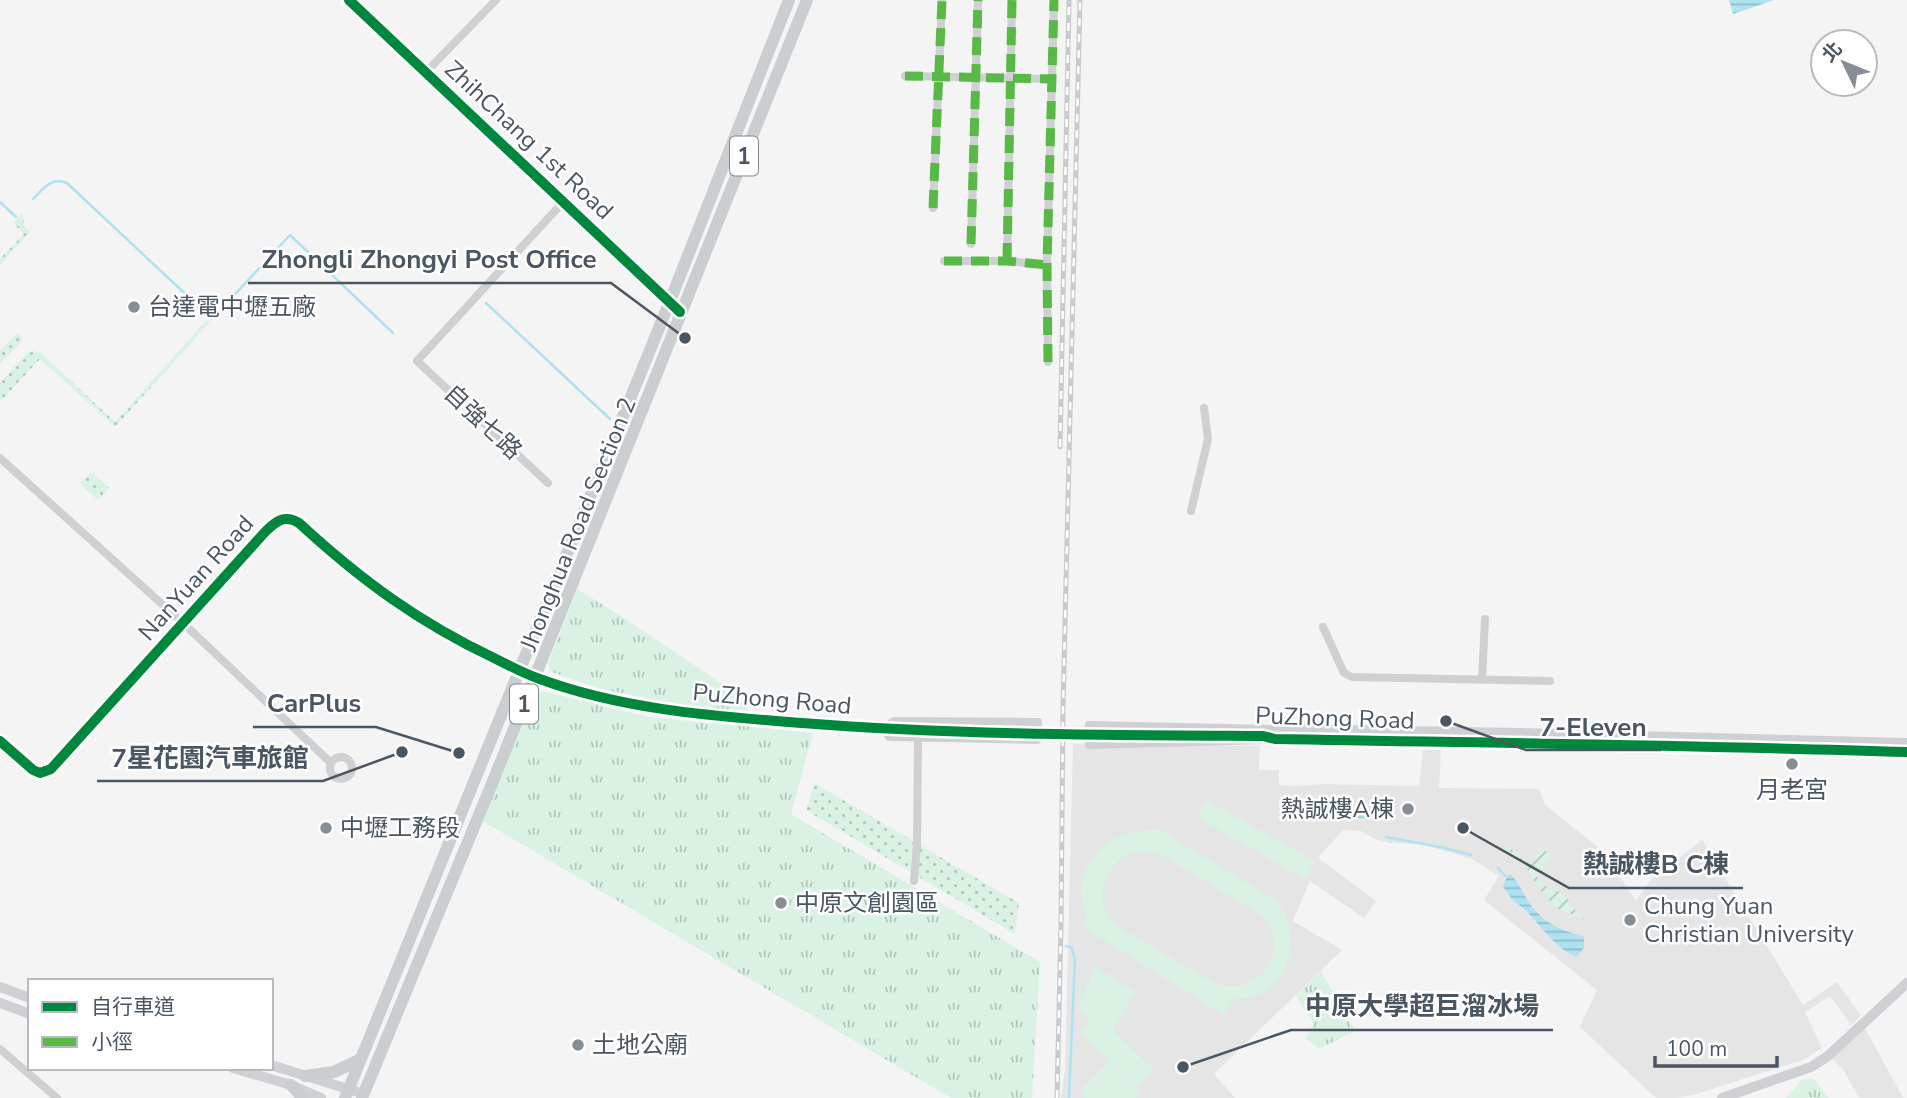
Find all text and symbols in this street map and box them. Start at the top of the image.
north arrow [1809,28,1879,98]
text: 北 [1816,36,1848,68]
street label: ZhihChang 1st Road [438,53,620,227]
road number: 1 [730,136,758,176]
callout: Zhongli Zhongyi Post Office [248,236,611,283]
text: Zhongli Zhongyi Post Office [261,242,597,277]
place label: 台達電中壢五廠 [148,291,316,323]
marker: 台達電中壢五廠 [126,299,142,315]
street label: 自強七路 [437,378,529,466]
street label: Jhonghua Road Section 2 [512,393,644,656]
street label: NanYuan Road [131,508,261,648]
street label: PuZhong Road [691,676,853,722]
callout: CarPlus [253,680,376,727]
road number: 1 [510,684,538,724]
text: CarPlus [267,686,361,721]
street label: PuZhong Road [1255,699,1415,737]
callout: 7-Eleven [1526,703,1661,750]
text: 7-Eleven [1539,710,1647,745]
callout: 7星花園汽車旅館 [97,734,323,781]
text: 7星花園汽車旅館 [111,741,309,776]
marker: 月老宮 [1784,756,1800,772]
place label: 月老宮 [1756,774,1828,806]
place label: 熱誠樓A棟 [1281,793,1394,825]
marker: 熱誠樓A棟 [1400,801,1416,817]
place label: 中壢工務段 [340,812,460,844]
marker: 中壢工務段 [318,820,334,836]
callout: 熱誠樓B C棟 [1569,841,1743,888]
text: 熱誠樓B C棟 [1583,847,1729,882]
place label: 中原文創園區 [795,887,939,919]
place label: Chung Yuan Christian University [1644,890,1855,950]
marker: 中原文創園區 [773,895,789,911]
marker: Chung Yuan Christian University [1622,912,1638,928]
legend [28,979,273,1070]
callout: 中原大學超巨溜冰場 [1291,983,1553,1030]
text: 中原大學超巨溜冰場 [1305,989,1539,1024]
text: 自行車道 [91,993,175,1021]
scale bar [1655,1024,1778,1068]
text: 小徑 [91,1028,133,1056]
place label: 土地公廟 [592,1029,688,1061]
text: 100 m [1666,1035,1727,1063]
marker: 土地公廟 [570,1037,586,1053]

